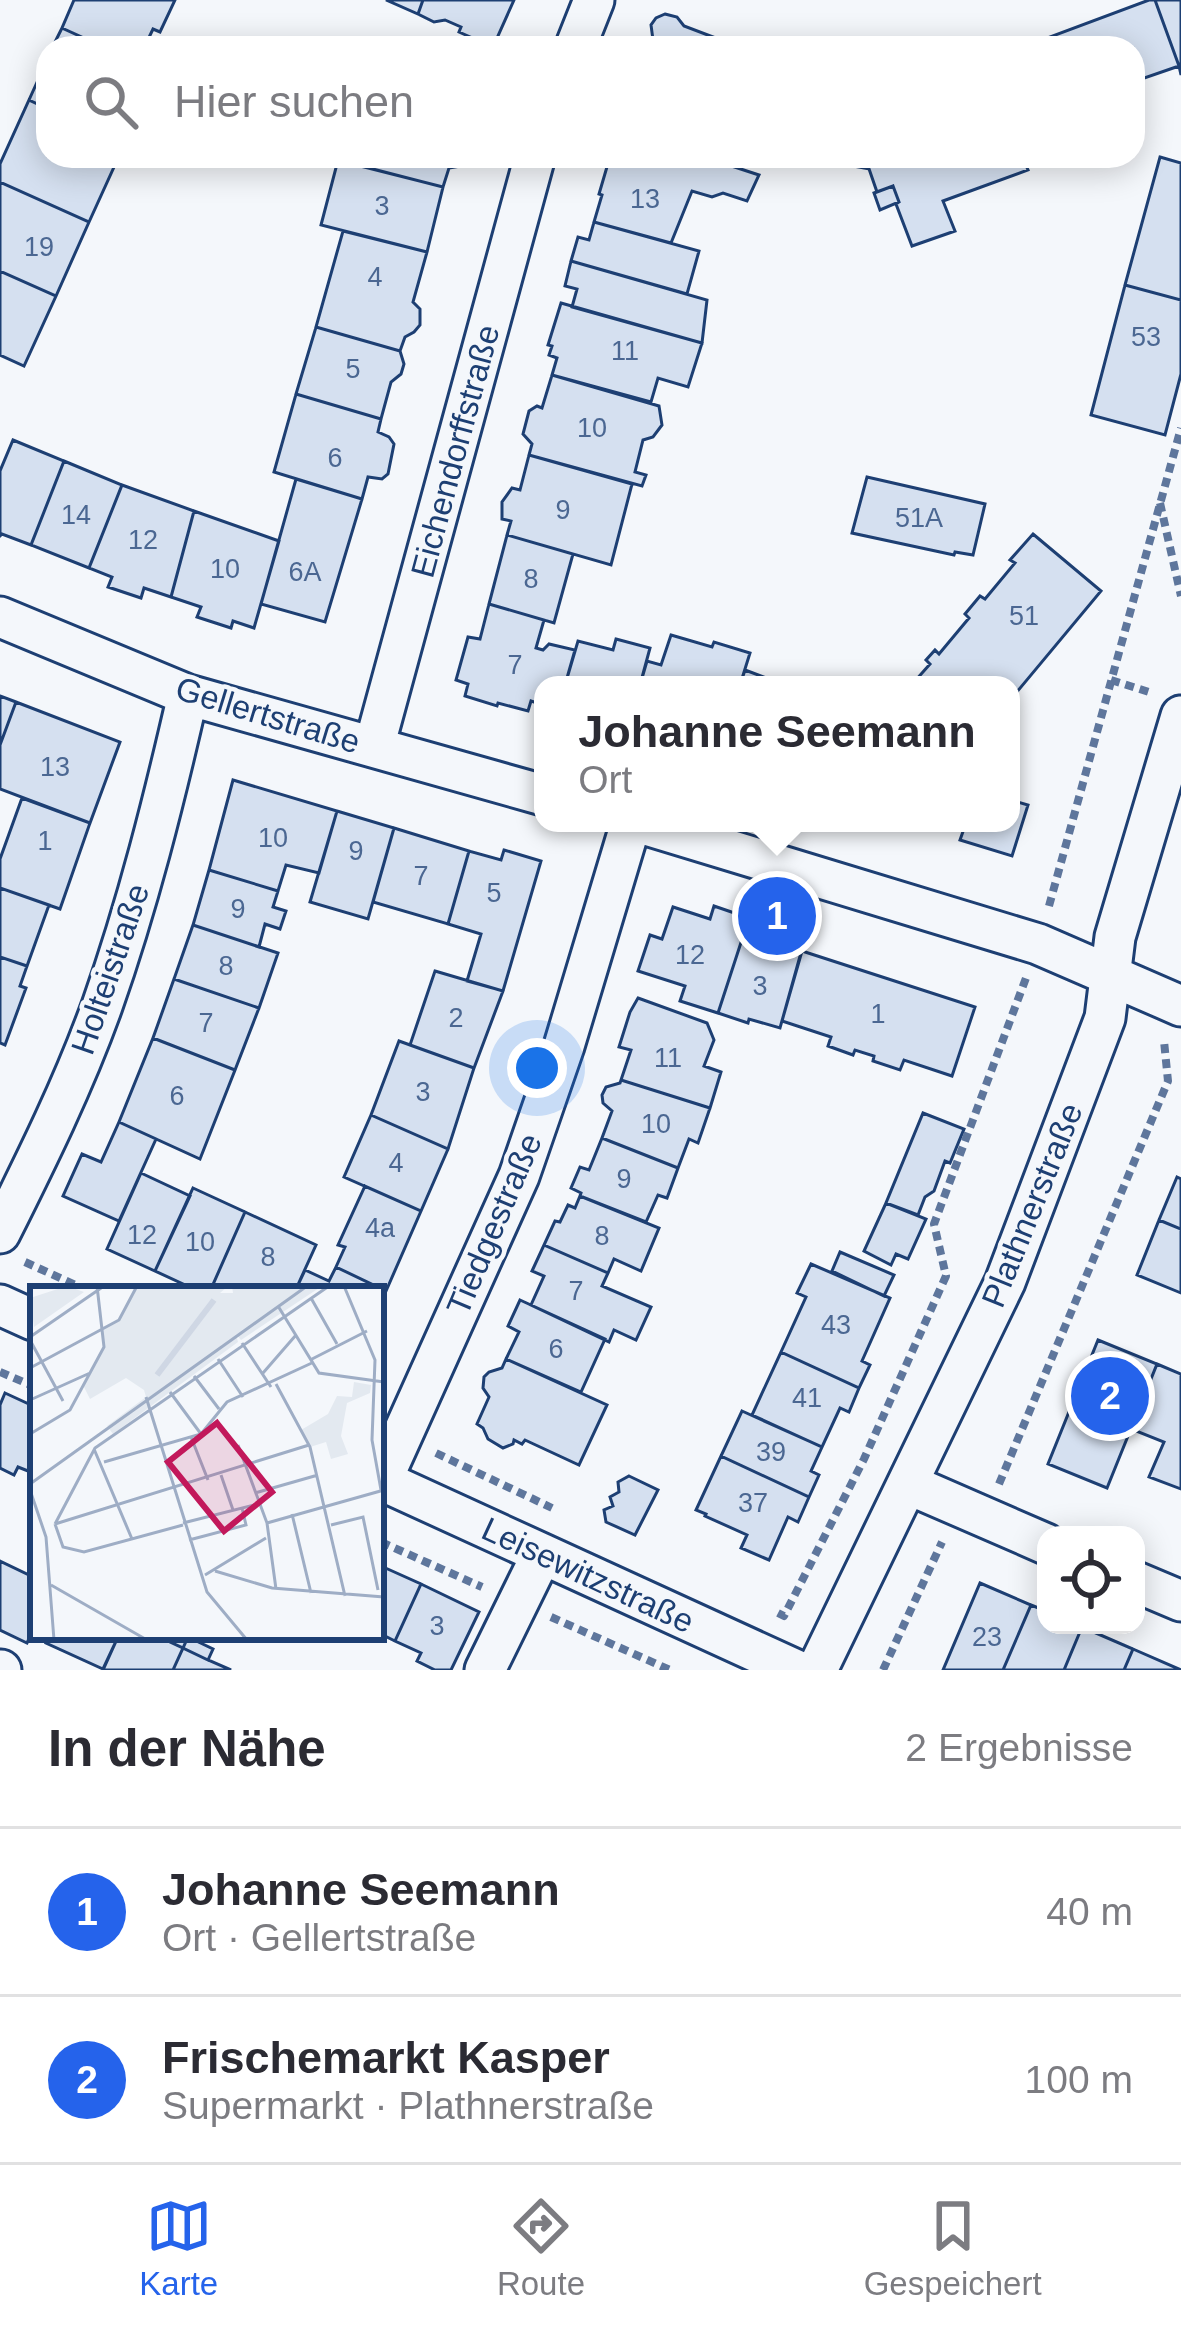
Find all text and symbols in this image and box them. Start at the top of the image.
search box [36,36,1145,168]
icon: search [78,69,144,135]
text: Hier suchen [174,76,414,127]
house number: 13 [630,184,660,214]
house number: 3 [374,191,390,221]
house number: 19 [24,232,54,262]
house number: 4 [367,262,383,292]
street label: Eichendorffstraße [404,321,506,581]
house number: 53 [1131,322,1161,352]
house number: 11 [611,336,639,366]
house number: 5 [345,354,361,384]
house number: 10 [577,413,607,443]
house number: 6 [327,443,343,473]
house number: 9 [555,495,571,525]
house number: 14 [61,500,91,530]
house number: 51A [895,503,943,533]
house number: 12 [128,525,158,555]
house number: 10 [210,554,240,584]
house number: 6A [288,557,322,587]
house number: 8 [523,564,539,594]
house number: 51 [1009,601,1039,631]
house number: 7 [507,650,523,680]
street label: Gellertstraße [171,669,365,761]
popup [534,676,1020,832]
text: Johanne Seemann [578,706,976,757]
house number: 13 [40,752,70,782]
text: Ort [578,758,632,801]
house number: 10 [258,823,288,853]
house number: 1 [37,826,53,856]
house number: 9 [348,836,364,866]
house number: 7 [413,861,429,891]
pin: 1 [738,871,816,961]
house number: 5 [486,878,502,908]
street label: Holteistraße [64,879,156,1059]
house number: 9 [230,894,246,924]
house number: 12 [675,940,705,970]
house number: 8 [218,951,234,981]
house number: 3 [752,971,768,1001]
house number: 1 [870,999,886,1029]
house number: 2 [448,1003,464,1033]
house number: 7 [198,1008,214,1038]
your location [507,1038,567,1098]
house number: 11 [654,1043,682,1073]
house number: 3 [415,1077,431,1107]
house number: 6 [169,1081,185,1111]
street label: Plathnerstraße [974,1098,1090,1312]
house number: 10 [641,1109,671,1139]
street label: Tiedgestraße [439,1128,549,1320]
house number: 4 [388,1148,404,1178]
house number: 9 [616,1164,632,1194]
house number: 4a [365,1213,396,1243]
house number: 12 [127,1220,157,1250]
house number: 8 [594,1221,610,1251]
house number: 10 [185,1227,215,1257]
house number: 8 [260,1242,276,1272]
house number: 7 [568,1276,584,1306]
inset map [30,1286,384,1640]
house number: 43 [821,1310,851,1340]
house number: 6 [548,1334,564,1364]
pin: 2 [1071,1351,1149,1441]
house number: 41 [792,1383,822,1413]
house number: 39 [756,1437,786,1467]
house number: 37 [738,1488,768,1518]
street label: Leisewitzstraße [476,1510,700,1640]
map controls [1037,1526,1145,1634]
button: locate [1037,1526,1145,1634]
house number: 3 [429,1611,445,1641]
house number: 23 [972,1622,1002,1652]
text: In der Nähe [48,1720,326,1777]
text: 2 Ergebnisse [905,1726,1133,1769]
text: Johanne Seemann [162,1864,560,1915]
text: 1 [76,1890,98,1933]
text: 40 m [1046,1890,1133,1933]
text: Ort · Gellertstraße [162,1916,476,1959]
text: Frischemarkt Kasper [162,2032,610,2083]
text: 2 [76,2058,98,2101]
text: 100 m [1025,2058,1133,2101]
text: Supermarkt · Plathnerstraße [162,2084,654,2127]
tab: Karte [139,2193,218,2303]
tab: Route [497,2193,585,2303]
tab: Gespeichert [864,2193,1042,2303]

